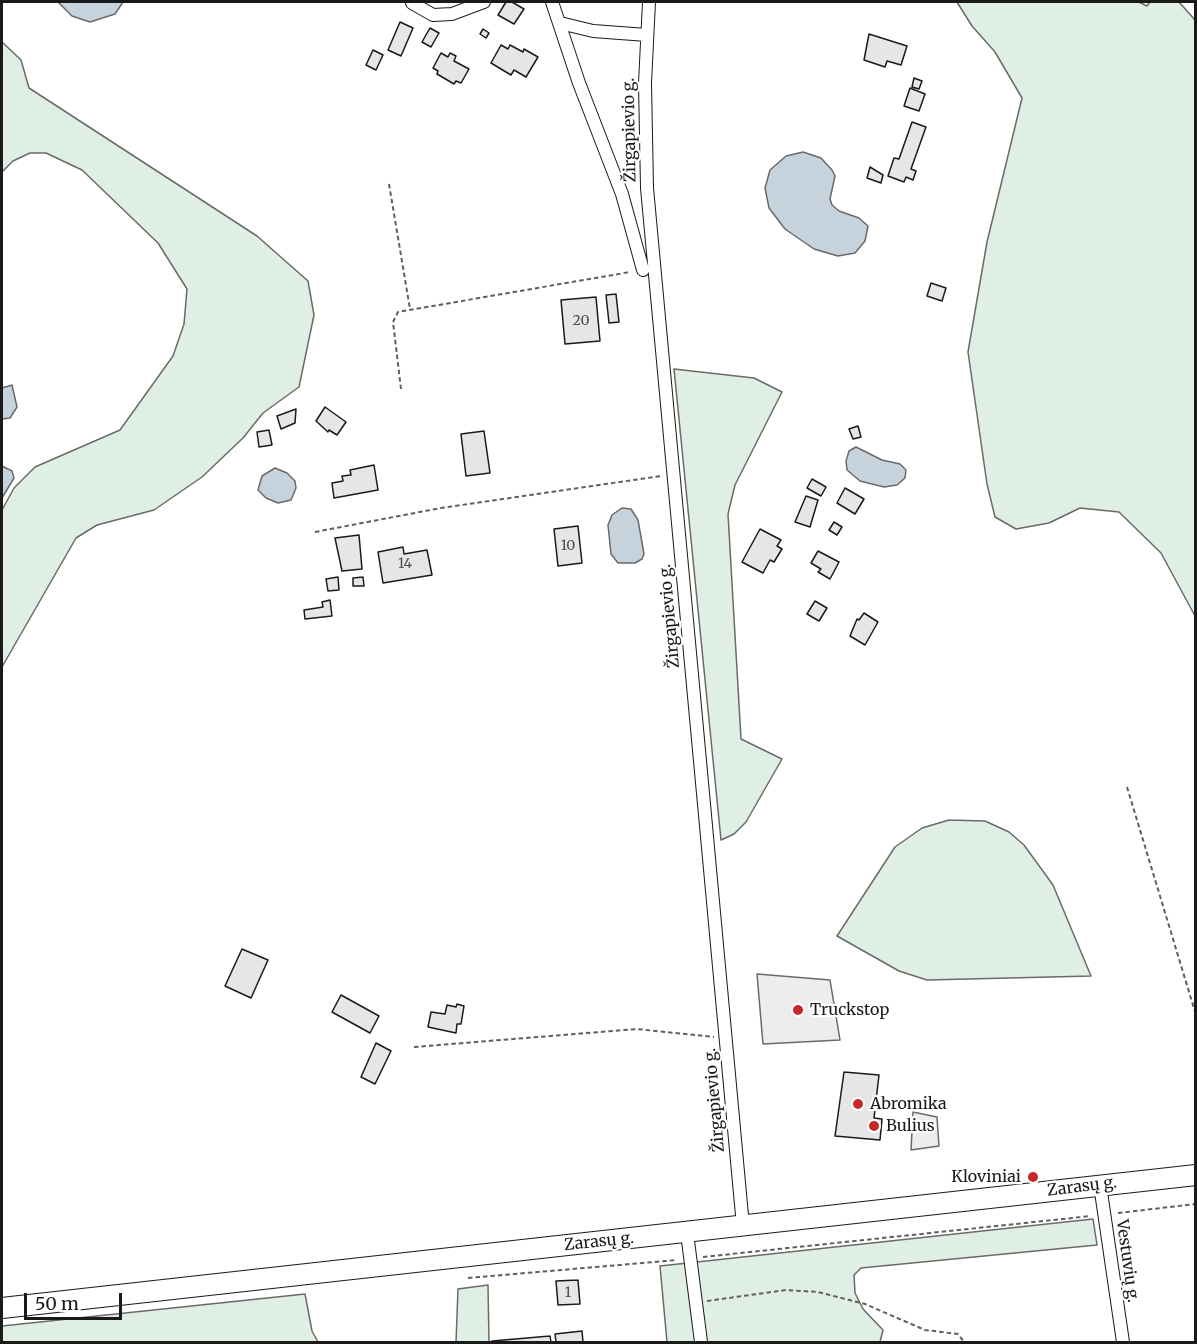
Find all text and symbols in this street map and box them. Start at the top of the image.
street label: Žirgapievio g. [619,78,641,182]
house number: 20 [572,313,590,329]
house number: 10 [561,538,575,554]
house number: 14 [398,556,412,572]
street label: Žirgapievio g. [656,563,684,669]
place label: Truckstop [810,1000,889,1020]
marker: Truckstop [791,1003,805,1017]
street label: Žirgapievio g. [701,1047,729,1153]
place label: Abromika [870,1094,946,1114]
marker: Abromika [851,1097,865,1111]
place label: Bulius [886,1116,934,1136]
marker: Bulius [867,1119,881,1133]
place label: Kloviniai [951,1167,1021,1187]
marker: Kloviniai [1026,1170,1040,1184]
street label: Zarasų g. [1046,1173,1118,1201]
street label: Vestuvių g. [1112,1218,1142,1304]
street label: Zarasų g. [563,1229,635,1255]
scale bar [27,1281,124,1319]
house number: 1 [565,1285,571,1301]
text: 50 m [35,1292,79,1315]

